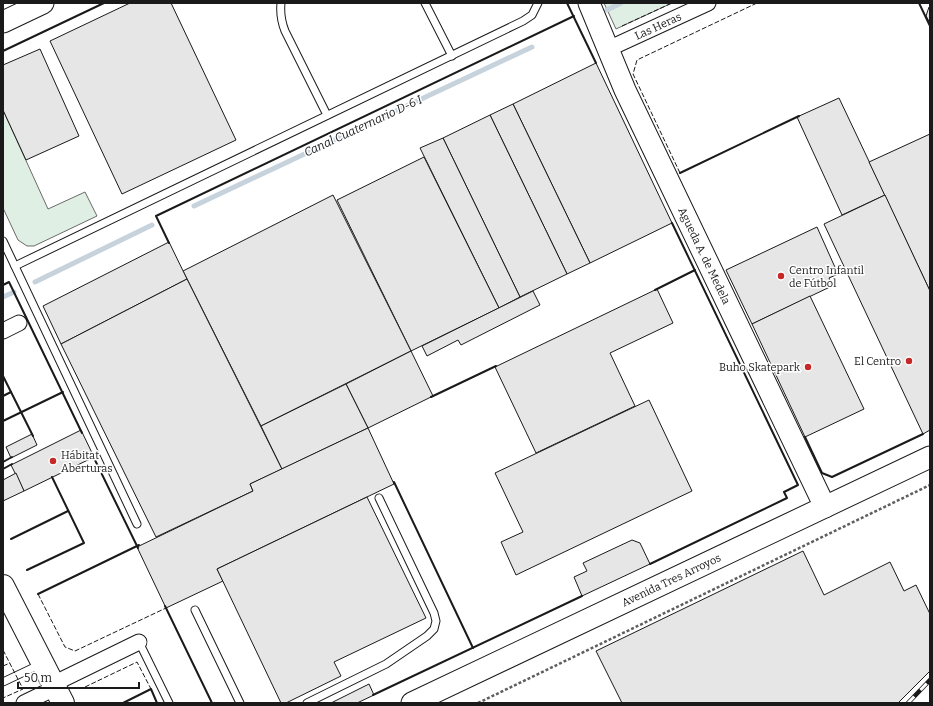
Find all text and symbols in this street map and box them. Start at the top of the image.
street label: Las Heras [633,10,684,43]
water label: Canal Cuaternario D-6 I [302,92,425,160]
street label: Agueda A. de Medela [675,206,733,306]
place label: Centro Infantil de Fútbol [789,264,864,290]
marker: Centro Infantil de Fútbol [776,271,786,281]
place label: El Centro [854,355,901,368]
marker: El Centro [904,356,914,366]
place label: Buho Skatepark [719,361,801,374]
marker: Buho Skatepark [803,362,813,372]
place label: Hábitat Aberturas [61,449,113,475]
marker: Hábitat Aberturas [48,456,58,466]
street label: Avenida Tres Arroyos [620,551,723,609]
scale bar [18,664,139,690]
text: 50 m [24,671,53,685]

